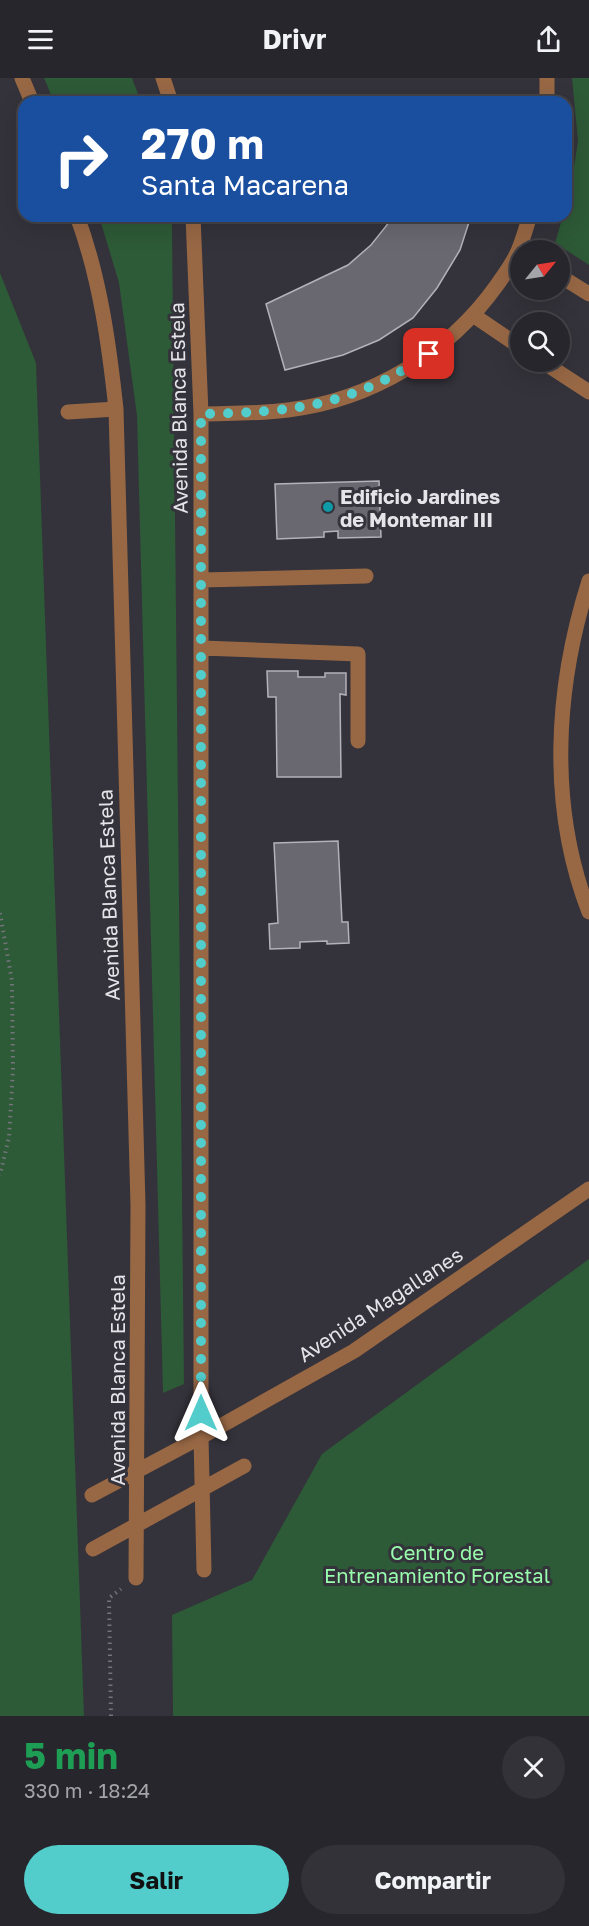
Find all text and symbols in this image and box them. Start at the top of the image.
icon: menu [24,23,57,56]
text: Drivr [263,23,326,55]
icon: share [532,23,565,56]
text: 270 m [141,118,264,168]
icon: right [42,120,120,198]
text: Santa Macarena [141,169,349,201]
north arrow [510,240,570,300]
map controls [510,240,570,372]
street label: Avenida Blanca Estela [164,302,192,514]
button: search [510,312,570,372]
pin [403,328,454,379]
icon: arrive [412,337,445,370]
place label: Edificio Jardines de Montemar III [340,484,500,531]
marker: Edificio Jardines de Montemar III [321,500,335,514]
street label: Avenida Blanca Estela [92,789,124,1001]
street label: Avenida Magallanes [293,1242,467,1366]
street label: Avenida Blanca Estela [105,1274,129,1486]
position arrow [169,1381,233,1445]
park label: Centro de Entrenamiento Forestal [324,1540,550,1587]
text: 5 min [24,1734,118,1777]
button: close [502,1736,565,1799]
text: 330 m · 18:24 [24,1778,150,1802]
button: Salir [24,1845,289,1914]
button: Compartir [301,1845,565,1914]

